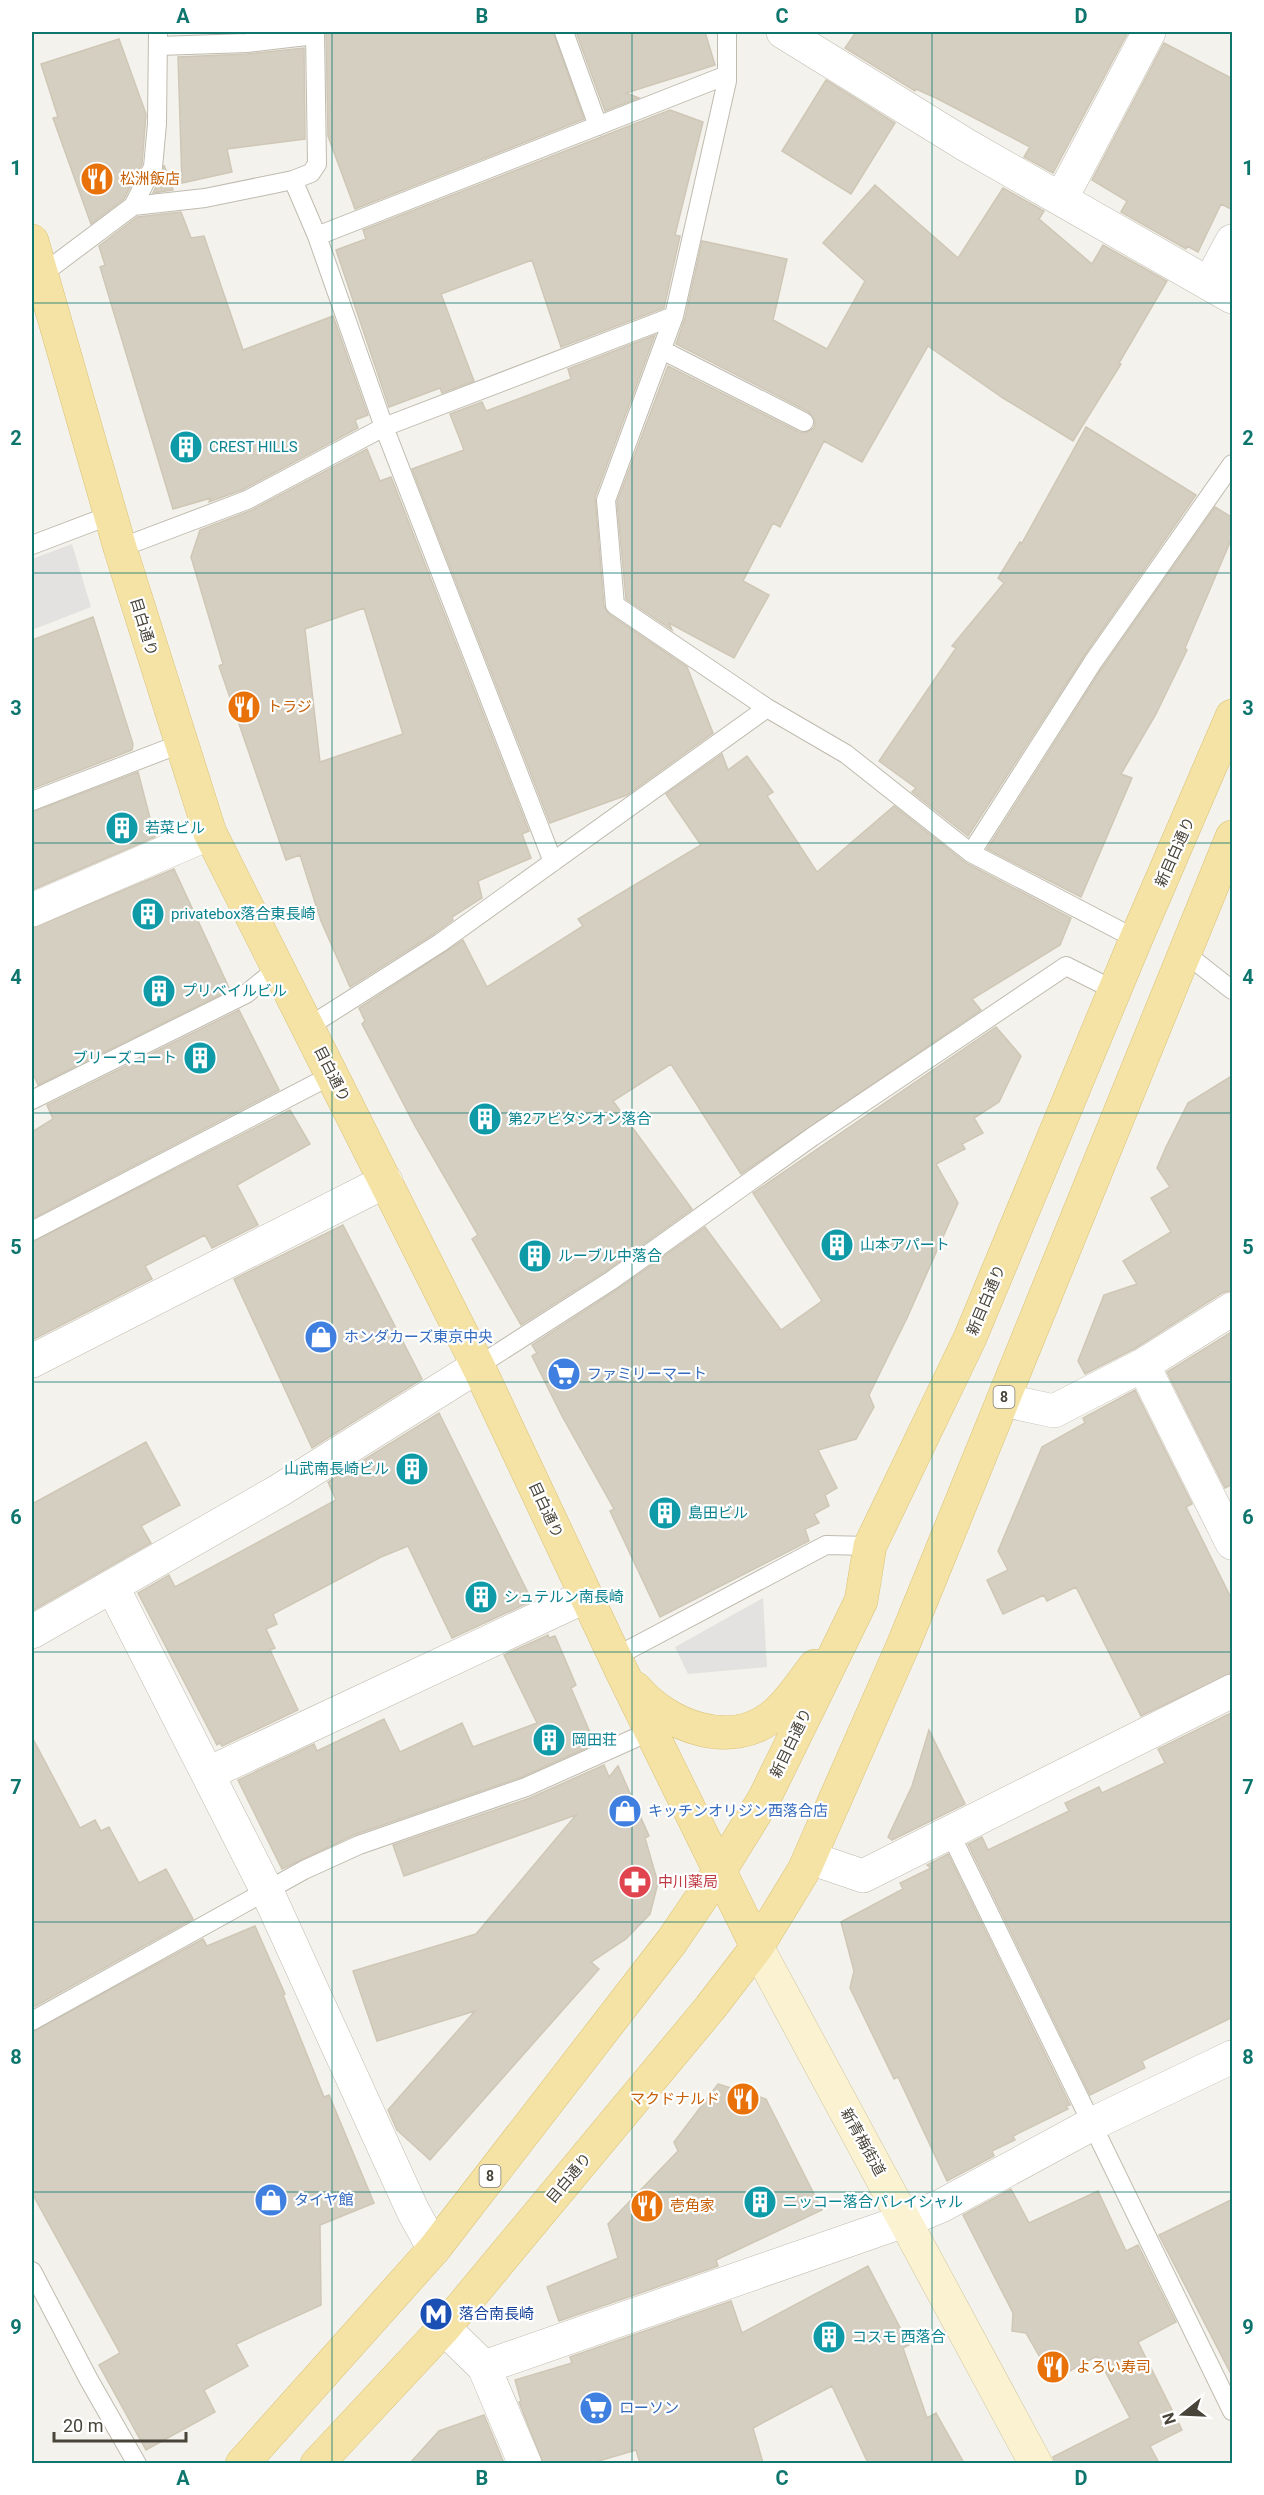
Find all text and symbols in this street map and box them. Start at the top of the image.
text: A [176,4,190,28]
text: B [476,4,488,28]
text: C [775,4,789,28]
text: D [1075,4,1088,28]
text: 1 [10,156,22,180]
text: 1 [1242,156,1254,180]
restaurant icon: 松洲飯店 [79,161,115,197]
place label: 松洲飯店 [120,170,180,188]
text: 2 [10,426,22,450]
text: 2 [1242,426,1254,450]
building icon: CREST HILLS [168,429,204,465]
place label: CREST HILLS [209,438,298,456]
street label: 目白通り [127,596,161,658]
restaurant icon: トラジ [226,689,262,725]
text: 3 [10,696,22,720]
text: 3 [1242,696,1254,720]
place label: トラジ [267,698,312,716]
building icon: 若菜ビル [104,810,140,846]
street label: 新目白通り [1152,814,1198,890]
place label: 若菜ビル [145,819,205,837]
building icon: privatebox落合東長崎 [130,896,166,932]
place label: privatebox落合東長崎 [171,905,316,923]
text: 4 [10,965,22,989]
text: 4 [1242,965,1254,989]
building icon: プリベイルビル [141,973,177,1009]
place label: プリベイルビル [182,982,287,1000]
building icon: ブリーズコート [182,1040,218,1076]
street label: 目白通り [310,1043,354,1105]
place label: ブリーズコート [73,1049,177,1067]
building icon: 第2アビタシオン落合 [467,1101,503,1137]
place label: 第2アビタシオン落合 [508,1110,651,1128]
building icon: 山本アパート [819,1227,855,1263]
text: 5 [10,1235,22,1259]
text: 5 [1242,1235,1254,1259]
place label: 山本アパート [860,1236,950,1254]
building icon: ルーブル中落合 [517,1238,553,1274]
place label: ルーブル中落合 [558,1247,662,1265]
street label: 新目白通り [963,1262,1009,1338]
shop icon: ホンダカーズ東京中央 [303,1319,339,1355]
place label: ホンダカーズ東京中央 [344,1328,493,1346]
supermarket icon: ファミリーマート [546,1356,582,1392]
place label: ファミリーマート [587,1365,707,1383]
road number: 8 [994,1386,1014,1408]
building icon: 山武南長崎ビル [394,1451,430,1487]
place label: 山武南長崎ビル [284,1460,389,1478]
street label: 目白通り [525,1479,567,1541]
building icon: 島田ビル [647,1495,683,1531]
place label: 島田ビル [688,1504,748,1522]
text: 6 [10,1505,22,1529]
text: 6 [1242,1505,1254,1529]
building icon: シュテルン南長崎 [463,1579,499,1615]
place label: シュテルン南長崎 [504,1588,624,1606]
street label: 新目白通り [766,1705,816,1781]
building icon: 岡田荘 [531,1722,567,1758]
place label: 岡田荘 [572,1731,617,1749]
text: 7 [10,1775,22,1799]
text: 7 [1242,1775,1254,1799]
shop icon: キッチンオリジン西落合店 [607,1793,643,1829]
place label: キッチンオリジン西落合店 [648,1802,828,1820]
pharmacy icon: 中川薬局 [617,1864,653,1900]
place label: 中川薬局 [658,1873,718,1891]
text: 8 [10,2045,22,2069]
text: 8 [1242,2045,1254,2069]
restaurant icon: マクドナルド [725,2081,761,2117]
place label: マクドナルド [630,2090,720,2108]
street label: 新青梅街道 [837,2105,889,2179]
street label: 目白通り [543,2149,595,2207]
road number: 8 [480,2165,500,2187]
shop icon: タイヤ館 [253,2182,289,2218]
building icon: ニッコー落合パレイシャル [742,2184,778,2220]
restaurant icon: 壱角家 [629,2188,665,2224]
place label: タイヤ館 [294,2191,354,2209]
place label: ニッコー落合パレイシャル [783,2193,963,2211]
place label: 壱角家 [670,2197,715,2215]
metro station icon: 落合南長崎 [418,2296,454,2332]
place label: 落合南長崎 [459,2305,534,2323]
text: 9 [10,2315,22,2339]
text: 9 [1242,2315,1254,2339]
building icon: コスモ 西落合 [811,2319,847,2355]
place label: コスモ 西落合 [852,2328,946,2346]
restaurant icon: よろい寿司 [1035,2349,1071,2385]
place label: よろい寿司 [1076,2358,1151,2376]
north arrow [1153,2384,1213,2444]
supermarket icon: ローソン [578,2390,614,2426]
place label: ローソン [619,2399,679,2417]
scale bar [54,2405,186,2443]
text: N [1158,2410,1180,2427]
text: 20 m [63,2415,103,2436]
text: A [176,2466,190,2490]
text: B [476,2466,488,2490]
text: C [775,2466,789,2490]
text: D [1075,2466,1088,2490]

